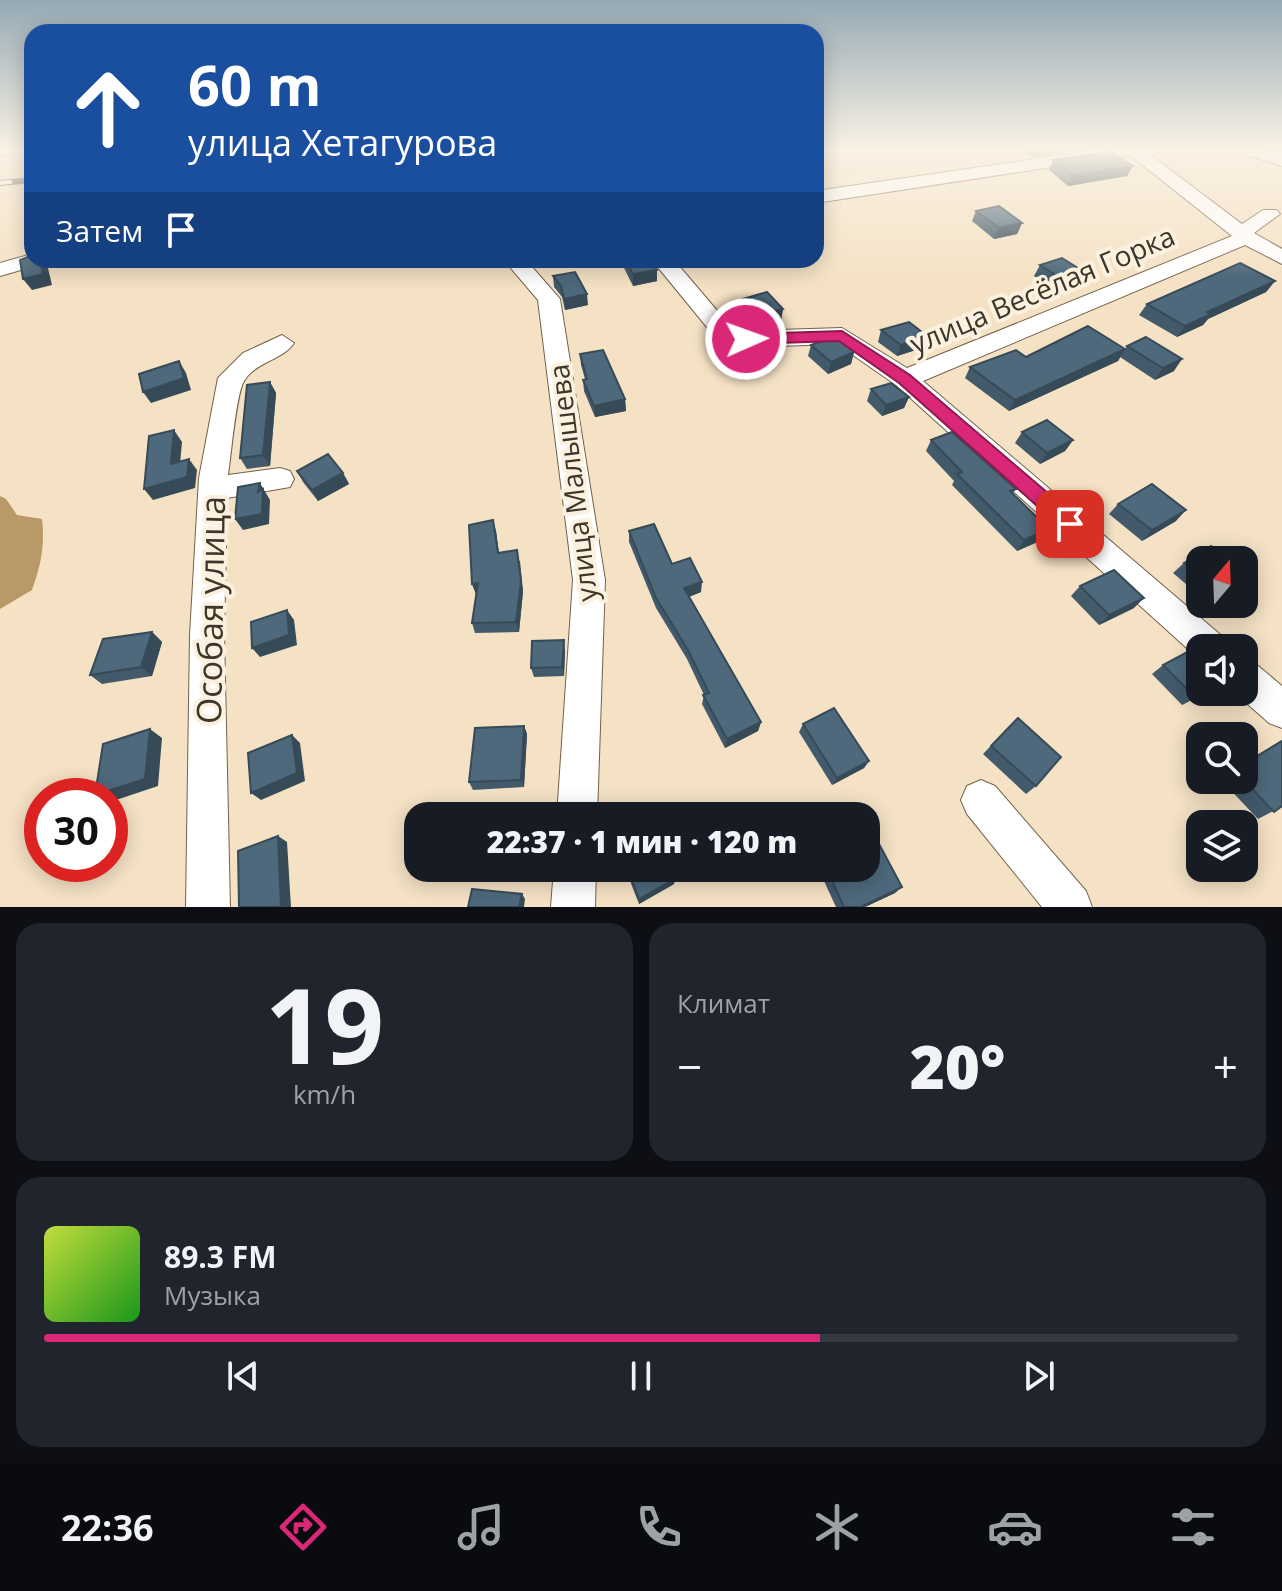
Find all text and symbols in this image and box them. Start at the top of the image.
text: 60 m [188,46,322,122]
icon: ahead [56,56,160,160]
text: улица Хетагурова [188,118,497,167]
icon: arrive [159,208,203,252]
text: Затем [56,210,143,251]
street label: улица Весёлая Горка [904,216,1180,362]
position arrow [704,297,788,381]
street label: улица Малышева [539,362,605,604]
pin [1036,490,1104,558]
street label: Особая улица [185,495,235,725]
icon: arrive [1048,502,1092,546]
north arrow [1186,546,1258,618]
map controls [1186,546,1258,882]
button: sound [1186,634,1258,706]
button: search [1186,722,1258,794]
speed limit sign: 30 [24,778,128,882]
button: layers [1186,810,1258,882]
text: 22:37 · 1 мин · 120 m [487,821,797,862]
text: 19 [265,953,384,1094]
text: Климат [677,985,770,1021]
text: 20° [910,1025,1005,1107]
text: − [677,1036,702,1096]
text: + [1213,1036,1238,1096]
text: km/h [293,1076,356,1112]
text: 89.3 FM [164,1236,277,1277]
text: Музыка [164,1277,261,1313]
icon: previous [221,1354,265,1398]
icon: pause [619,1354,663,1398]
icon: next [1017,1354,1061,1398]
icon: directions [275,1499,331,1555]
icon: music [453,1499,509,1555]
icon: phone [631,1499,687,1555]
icon: climate [809,1499,865,1555]
icon: car [987,1499,1043,1555]
icon: filters [1165,1499,1221,1555]
text: 22:36 [61,1503,154,1552]

